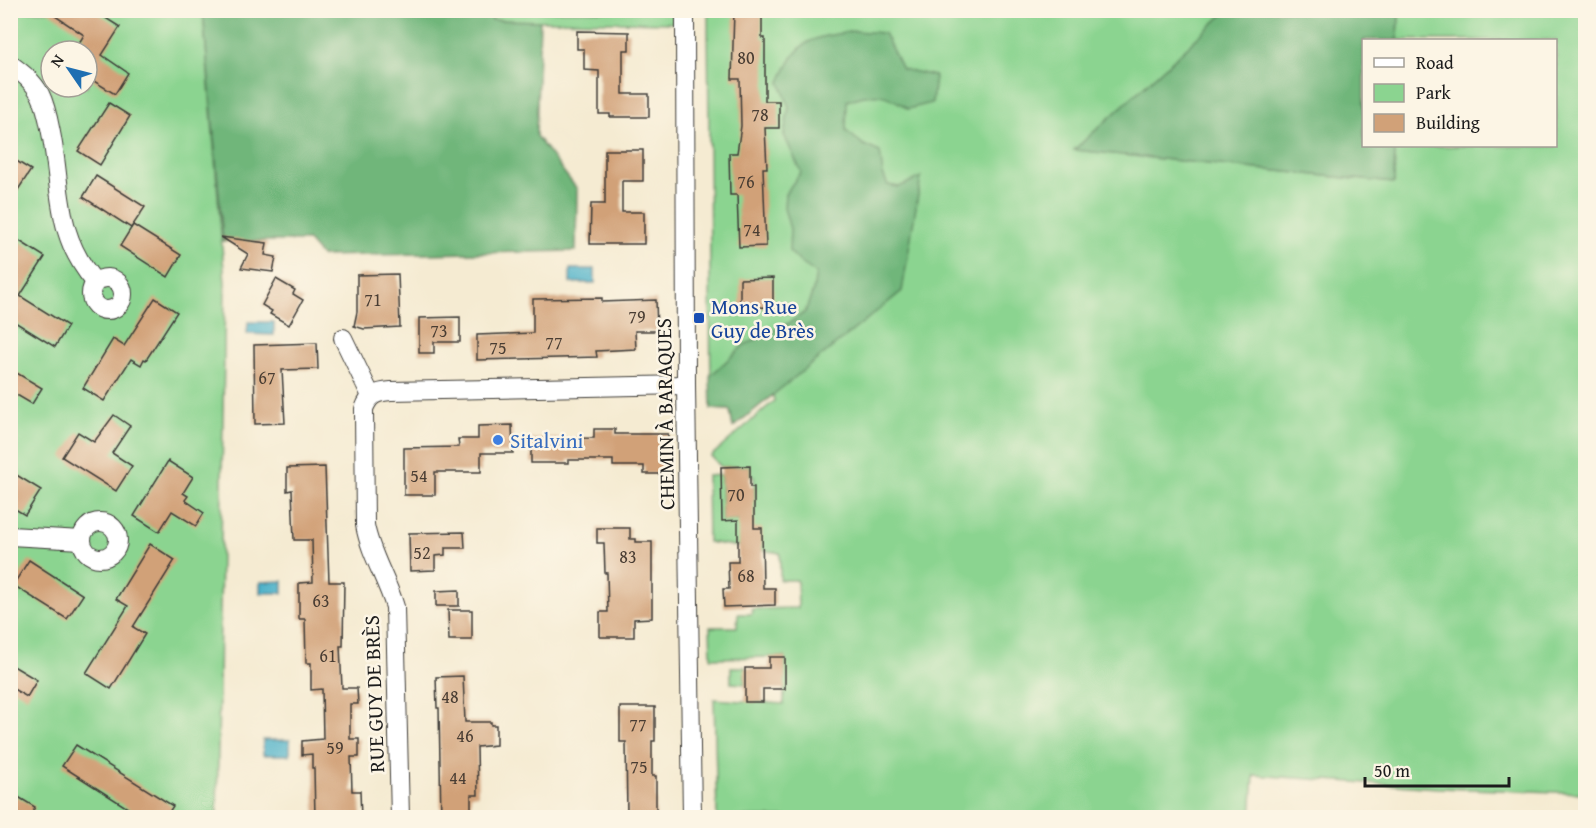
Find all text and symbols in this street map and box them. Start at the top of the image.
north arrow [39,39,99,99]
legend [1362,39,1557,147]
house number: 80 [737,44,755,71]
text: N [44,49,70,72]
text: Road [1416,49,1454,76]
text: Park [1416,79,1452,106]
house number: 78 [751,101,769,128]
text: Building [1416,109,1480,136]
house number: 76 [737,168,755,195]
house number: 74 [743,216,761,243]
house number: 71 [364,286,382,313]
place label: Mons Rue Guy de Brès [711,291,814,346]
house number: 79 [628,303,646,330]
marker: Mons Rue Guy de Brès [692,311,706,325]
house number: 73 [430,317,448,344]
street label: CHEMIN À BARAQUES [648,318,682,510]
house number: 77 [545,329,563,356]
house number: 75 [489,334,507,361]
house number: 67 [258,364,276,391]
place label: Sitalvini [510,425,584,456]
marker: Sitalvini [491,433,505,447]
house number: 54 [410,462,428,489]
house number: 70 [727,481,745,508]
house number: 52 [413,539,431,566]
house number: 83 [619,543,637,570]
house number: 68 [737,562,755,589]
house number: 63 [312,587,330,614]
street label: RUE GUY DE BRÈS [356,615,392,773]
house number: 61 [319,642,337,669]
house number: 48 [441,683,459,710]
house number: 77 [629,711,647,738]
house number: 46 [456,722,474,749]
house number: 59 [326,734,344,761]
scale bar [1365,750,1509,788]
house number: 75 [630,753,648,780]
text: 50 m [1374,757,1410,784]
house number: 44 [449,764,467,791]

